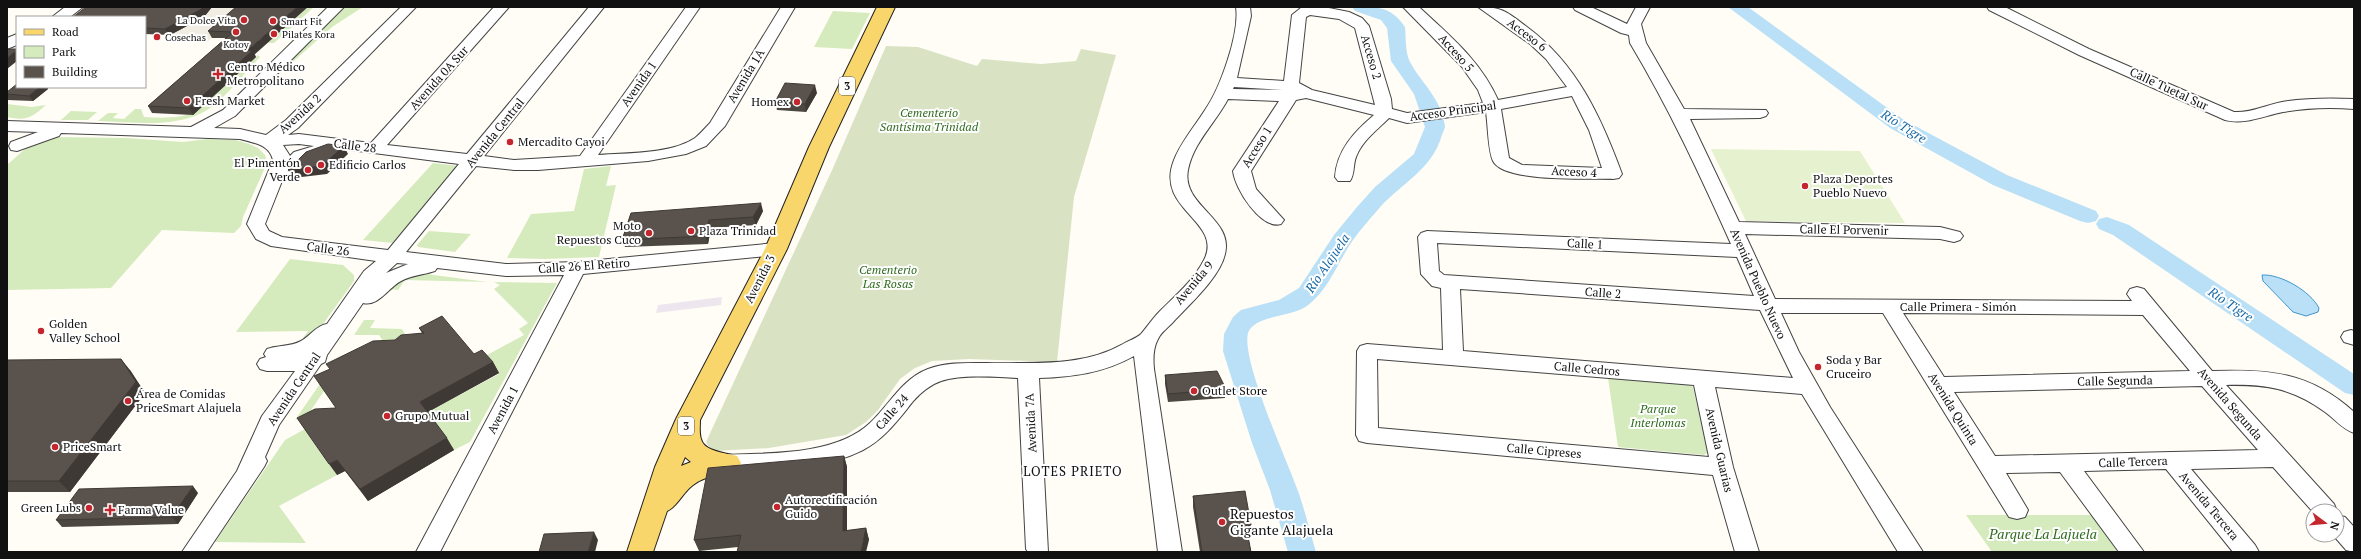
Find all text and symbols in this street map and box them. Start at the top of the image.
place label: La Dolce Vita [177,14,236,27]
marker: La Dolce Vita [239,15,249,25]
place label: Smart Fit [281,15,322,28]
street label: Acceso 6 [1505,15,1551,55]
legend [16,16,146,88]
marker: Smart Fit [268,16,278,26]
text: Road [52,24,79,39]
marker: Kotoy [231,27,241,37]
place label: Pilates Kora [282,28,335,41]
marker: Pilates Kora [269,29,279,39]
place label: Cosechas [165,31,206,44]
street label: Acceso 5 [1436,31,1477,75]
marker: Cosechas [152,32,162,42]
street label: Acceso 2 [1358,33,1385,81]
place label: Kotoy [223,38,250,51]
street label: Avenida 0A Sur [406,42,472,113]
text: Park [52,44,77,59]
street label: Avenida 1A [724,45,768,105]
street label: Avenida 1 [618,58,660,109]
place label: Centro Médico Metropolitano [227,59,305,88]
text: Building [52,64,98,79]
street label: Calle Tuetal Sur [2128,64,2211,113]
marker: Centro Médico Metropolitano [212,68,224,80]
road number: 3 [839,77,855,95]
street label: Avenida 2 [275,91,324,137]
place label: Fresh Market [195,93,265,108]
place label: Homex [751,94,790,109]
street label: Avenida Central [462,95,527,170]
marker: Fresh Market [182,96,192,106]
marker: Homex [792,97,802,107]
street label: Acceso Principal [1409,97,1498,124]
water label: Río Tigre [1877,104,1930,147]
park label: Cementerio Santísima Trinidad [880,105,979,134]
street label: Acceso 1 [1238,123,1275,170]
place label: Mercadito Cayoi [518,134,605,149]
street label: Calle 28 [333,135,377,156]
marker: Mercadito Cayoi [505,137,515,147]
place label: El Pimentón Verde [234,155,300,184]
place label: Edificio Carlos [329,157,406,172]
marker: Edificio Carlos [316,160,326,170]
street label: Acceso 4 [1551,163,1598,180]
marker: El Pimentón Verde [303,165,313,175]
place label: Plaza Deportes Pueblo Nuevo [1813,171,1893,200]
marker: Plaza Deportes Pueblo Nuevo [1800,181,1810,191]
place label: Moto Repuestos Cuco [557,218,641,247]
street label: Calle El Porvenir [1799,221,1889,238]
place label: Plaza Trinidad [699,223,776,238]
marker: Plaza Trinidad [686,226,696,236]
street label: Avenida Pueblo Nuevo [1727,226,1790,342]
marker: Moto Repuestos Cuco [644,228,654,238]
water label: Río Alajuela [1300,230,1353,297]
street label: Calle 1 [1566,235,1604,252]
street label: Calle 26 [306,238,351,259]
street label: Avenida 3 [741,252,778,305]
street label: Calle 26 El Retiro [538,255,631,276]
street label: Avenida 9 [1171,258,1216,307]
park label: Cementerio Las Rosas [859,262,917,291]
water label: Río Tigre [2204,282,2257,326]
street label: Calle 2 [1584,284,1622,301]
street label: Calle Primera - Simón [1900,299,2016,314]
place label: Golden Valley School [49,316,121,345]
marker: Golden Valley School [36,326,46,336]
street label: Avenida Central [264,349,324,428]
place label: Soda y Bar Cruceiro [1826,352,1882,381]
street label: Calle Cedros [1553,358,1621,379]
marker: Soda y Bar Cruceiro [1813,362,1823,372]
street label: Avenida Segunda [2195,364,2266,443]
street label: Avenida Quinta [1925,370,1982,448]
street label: Calle Segunda [2077,372,2153,389]
street label: Avenida 1 [484,383,521,436]
place label: Outlet Store [1202,383,1267,398]
place label: Área de Comidas PriceSmart Alajuela [136,386,241,415]
marker: Outlet Store [1189,386,1199,396]
street label: Calle 24 [872,390,912,433]
street label: Avenida 7A [1021,392,1040,453]
marker: Área de Comidas PriceSmart Alajuela [123,396,133,406]
park label: Parque Interlomas [1629,401,1686,430]
street label: Avenida Guarias [1702,406,1737,494]
place label: Grupo Mutual [395,408,470,423]
marker: Grupo Mutual [382,411,392,421]
road number: 3 [678,417,694,435]
place label: PriceSmart [63,439,122,454]
street label: Calle Cipreses [1506,440,1582,461]
marker: PriceSmart [50,442,60,452]
street label: Calle Tercera [2098,453,2168,470]
district label: LOTES PRIETO [1023,462,1123,480]
street label: Avenida Tercera [2176,468,2242,543]
place label: Autorectificación Guido [785,492,877,521]
place label: Green Lubs [21,500,81,515]
place label: Farma Value [118,502,184,517]
marker: Autorectificación Guido [772,502,782,512]
marker: Green Lubs [84,503,94,513]
north arrow [2305,503,2345,543]
place label: Repuestos Gigante Alajuela [1230,504,1333,539]
marker: Farma Value [105,505,115,515]
marker: Repuestos Gigante Alajuela [1217,517,1227,527]
text: N [2327,520,2342,532]
park label: Parque La Lajuela [1988,524,2097,543]

